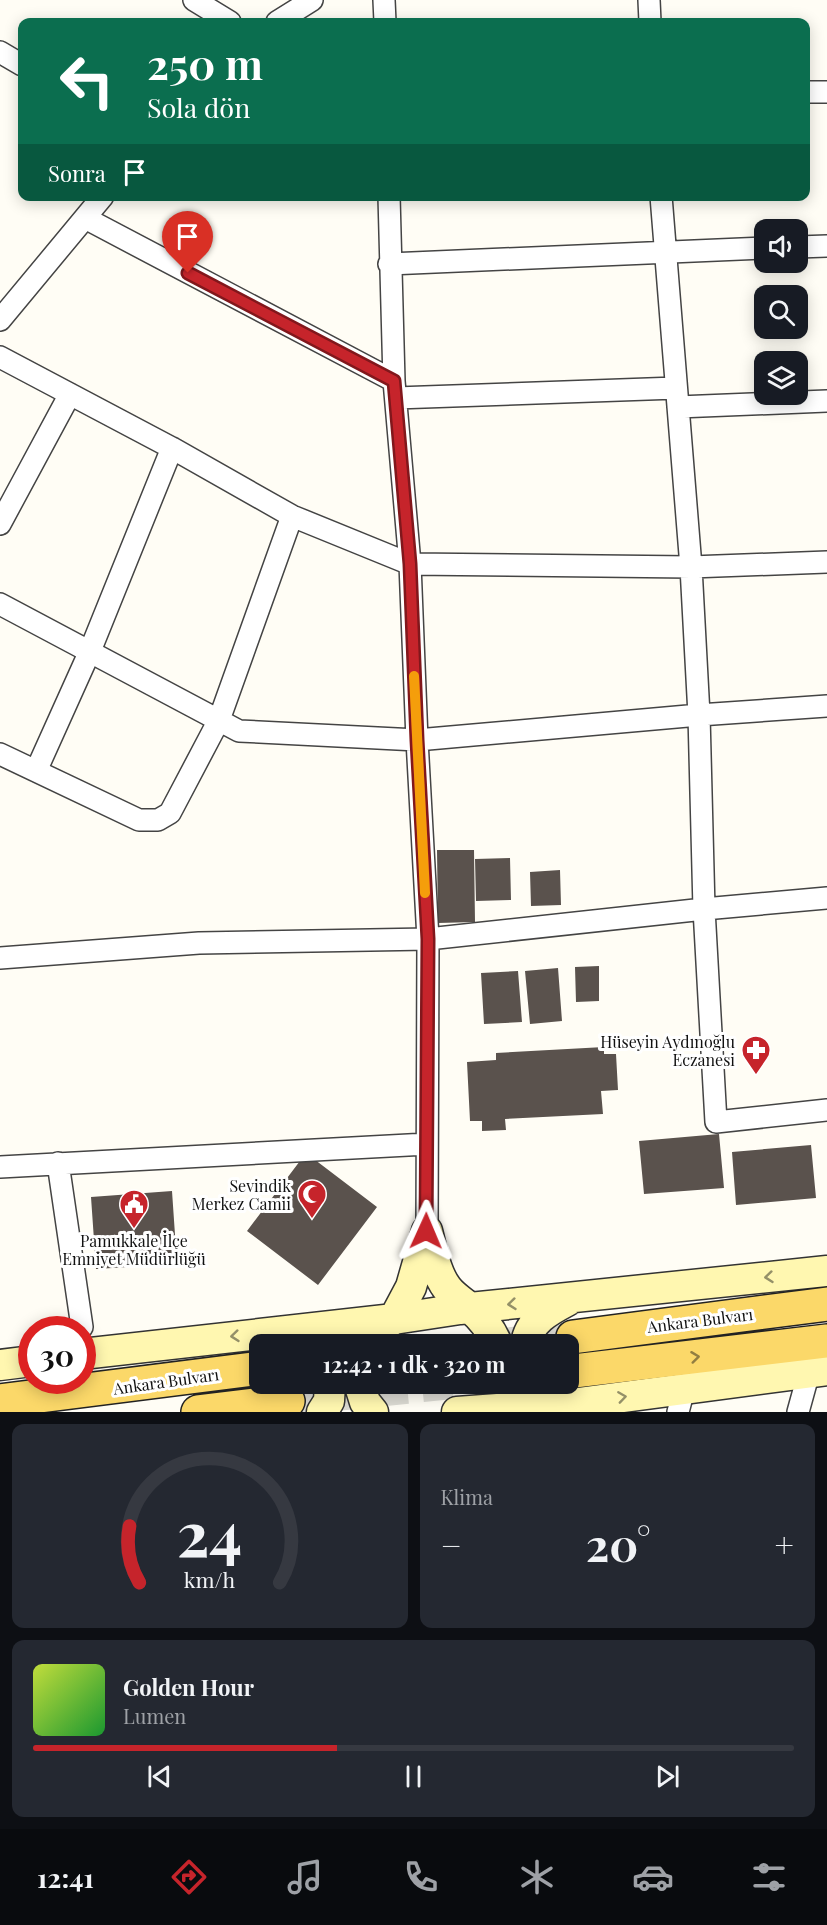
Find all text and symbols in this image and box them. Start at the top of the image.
text: 250 m [147,35,263,91]
icon: left [48,42,126,120]
text: Sola dön [147,89,250,125]
icon: arrive [118,156,151,189]
text: Sonra [48,158,106,188]
pin [162,211,213,273]
map controls [754,219,808,405]
button: sound [754,219,808,273]
icon: arrive [171,220,204,253]
button: search [754,285,808,339]
button: layers [754,351,808,405]
place label: Hüseyin Aydınoğlu Eczanesi [600,1031,735,1070]
pharmacy icon: Hüseyin Aydınoğlu Eczanesi [740,1034,772,1076]
place label: Sevindik Merkez Camii [192,1175,291,1214]
mosque icon: Sevindik Merkez Camii [296,1178,328,1220]
public building icon: Pamukkale İlçe Emniyet Müdürlüğü [118,1188,150,1230]
position arrow [394,1199,458,1263]
place label: Pamukkale İlçe Emniyet Müdürlüğü [62,1230,206,1269]
one-way arrow [764,1270,773,1283]
one-way arrow [508,1297,517,1310]
street label: Ankara Bulvarı [645,1303,754,1337]
speed limit sign: 30 [18,1316,96,1394]
one-way arrow [231,1330,240,1342]
text: 12:42 · 1 dk · 320 m [323,1349,505,1379]
one-way arrow [690,1351,700,1364]
street label: Ankara Bulvarı [111,1363,220,1399]
one-way arrow [617,1391,626,1404]
text: Klima [441,1483,493,1510]
text: 24 [177,1489,243,1573]
text: 20° [586,1513,651,1573]
text: − [441,1522,462,1566]
text: + [775,1522,794,1566]
text: km/h [184,1565,236,1593]
text: Golden Hour [123,1672,254,1702]
text: Lumen [123,1702,186,1729]
icon: previous [143,1760,176,1793]
icon: pause [397,1760,430,1793]
icon: next [651,1760,684,1793]
icon: directions [168,1856,210,1898]
icon: music [284,1856,326,1898]
icon: phone [400,1856,442,1898]
icon: climate [516,1856,558,1898]
icon: car [632,1856,674,1898]
icon: filters [748,1856,790,1898]
text: 12:41 [37,1859,94,1895]

